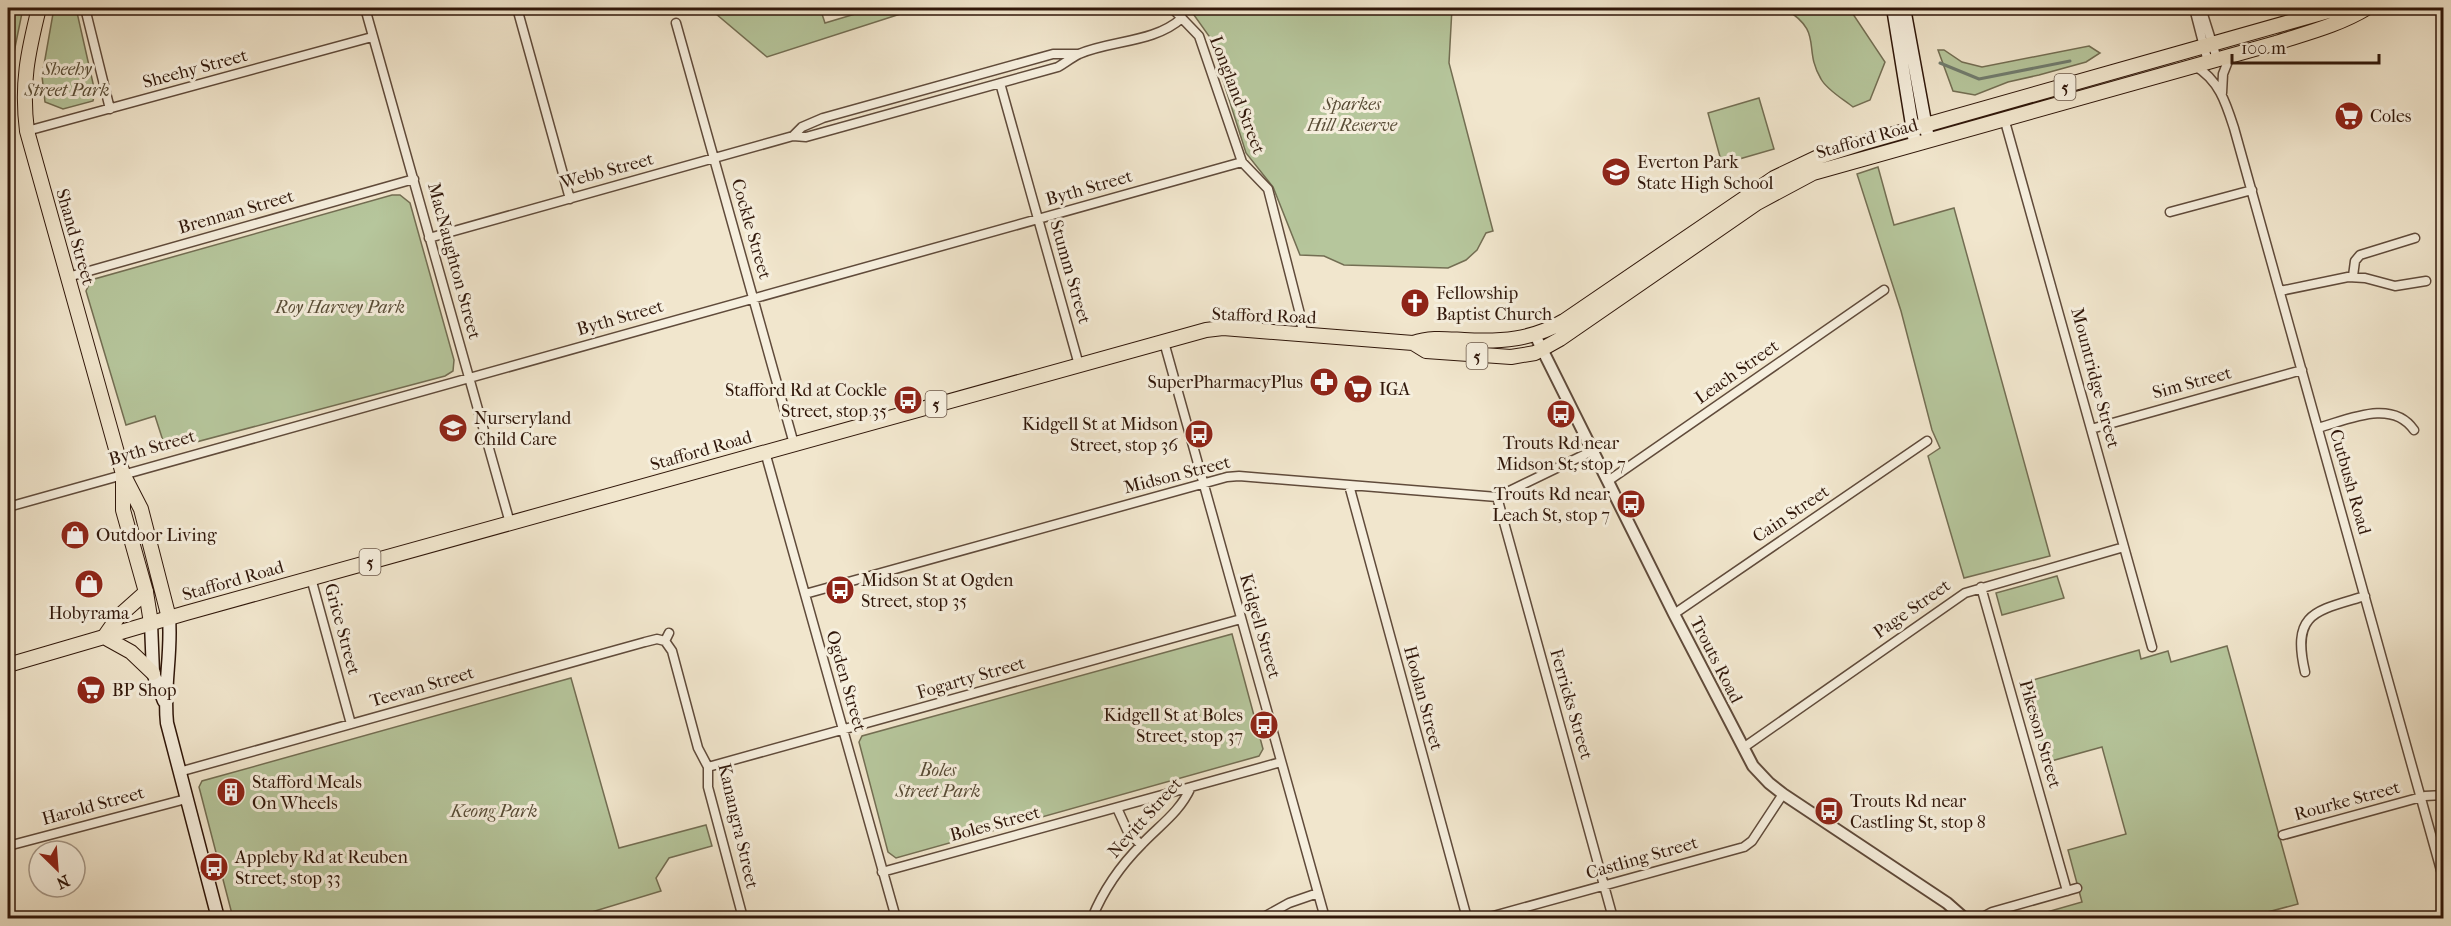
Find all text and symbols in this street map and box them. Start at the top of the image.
scale bar [2232,27,2379,65]
street label: Longland Street [1205,33,1269,158]
text: 100 m [2241,38,2286,59]
street label: Sheehy Street [140,45,250,93]
park label: Sheehy Street Park [24,59,109,101]
road number: 5 [2054,74,2076,100]
park label: Sparkes Hill Reserve [1306,94,1398,136]
supermarket icon: Coles [2333,100,2365,132]
place label: Coles [2370,106,2412,127]
street label: Stafford Road [1814,114,1920,164]
street label: Webb Street [557,148,656,194]
place label: Everton Park State High School [1637,152,1774,194]
school or university icon: Everton Park State High School [1600,156,1632,188]
street label: Byth Street [1043,165,1135,210]
street label: Cockle Street [727,176,776,282]
street label: MacNaughton Street [423,180,485,342]
street label: Brennan Street [176,185,297,239]
street label: Shand Street [51,186,99,288]
street label: Stumm Street [1045,218,1095,327]
place label: Fellowship Baptist Church [1436,283,1552,325]
church icon: Fellowship Baptist Church [1399,287,1431,319]
street label: Byth Street [574,295,666,340]
park label: Roy Harvey Park [274,297,405,318]
street label: Stafford Road [1211,304,1317,328]
street label: Mountridge Street [2066,305,2124,451]
street label: Leach Street [1691,335,1783,409]
road number: 5 [1466,343,1488,369]
street label: Sim Street [2150,362,2234,404]
pharmacy icon: SuperPharmacyPlus [1308,366,1340,398]
place label: SuperPharmacyPlus [1147,372,1303,393]
supermarket icon: IGA [1342,373,1374,405]
place label: IGA [1379,379,1411,400]
place label: Stafford Rd at Cockle Street, stop 35 [725,380,887,422]
bus stop icon: Stafford Rd at Cockle Street, stop 35 [892,384,924,416]
road number: 5 [926,391,946,417]
bus stop icon: Trouts Rd near Midson St, stop 7 [1545,398,1577,430]
place label: Nurseryland Child Care [474,408,572,450]
school or university icon: Nurseryland Child Care [437,412,469,444]
place label: Kidgell St at Midson Street, stop 36 [1022,414,1179,456]
bus stop icon: Kidgell St at Midson Street, stop 36 [1183,418,1215,450]
street label: Byth Street [106,425,198,470]
street label: Stafford Road [648,426,754,476]
street label: Cutbush Road [2325,427,2375,537]
place label: Trouts Rd near Midson St, stop 7 [1496,433,1626,475]
street label: Midson Street [1122,451,1233,498]
street label: Cain Street [1749,480,1834,547]
place label: Trouts Rd near Leach St, stop 7 [1492,484,1610,526]
bus stop icon: Trouts Rd near Leach St, stop 7 [1615,488,1647,520]
shop icon: Outdoor Living [59,519,91,551]
place label: Outdoor Living [96,525,217,546]
road number: 5 [360,549,380,575]
street label: Stafford Road [180,556,286,606]
shop icon: Hobyrama [73,568,105,600]
place label: Midson St at Ogden Street, stop 35 [861,570,1014,612]
street label: Kidgell Street [1235,571,1285,681]
bus stop icon: Midson St at Ogden Street, stop 35 [824,574,856,606]
street label: Page Street [1870,575,1955,643]
street label: Grice Street [320,581,364,678]
place label: Hobyrama [49,603,130,624]
street label: Trouts Road [1685,613,1747,707]
street label: Ogden Street [822,628,871,735]
street label: Hoolan Street [1399,643,1447,753]
street label: Ferricks Street [1545,646,1597,762]
street label: Fogarty Street [914,652,1028,703]
street label: Teevan Street [368,662,477,712]
supermarket icon: BP Shop [75,674,107,706]
street label: Pikeson Street [2015,677,2066,791]
place label: BP Shop [112,680,177,701]
place label: Kidgell St at Boles Street, stop 37 [1103,705,1243,747]
bus stop icon: Kidgell St at Boles Street, stop 37 [1248,709,1280,741]
park label: Boles Street Park [895,760,980,802]
street label: Kanangra Street [713,761,763,891]
place label: Stafford Meals On Wheels [252,772,362,814]
street label: Nevitt Street [1104,773,1187,862]
building icon: Stafford Meals On Wheels [215,776,247,808]
street label: Rourke Street [2292,777,2403,825]
street label: Harold Street [40,782,147,830]
place label: Trouts Rd near Castling St, stop 8 [1850,791,1986,833]
bus stop icon: Trouts Rd near Castling St, stop 8 [1813,795,1845,827]
park label: Keong Park [449,801,537,822]
street label: Boles Street [948,802,1043,846]
street label: Castling Street [1584,832,1701,884]
north arrow [27,839,87,899]
place label: Appleby Rd at Reuben Street, stop 33 [234,847,408,889]
bus stop icon: Appleby Rd at Reuben Street, stop 33 [198,851,230,883]
text: N [53,871,73,894]

